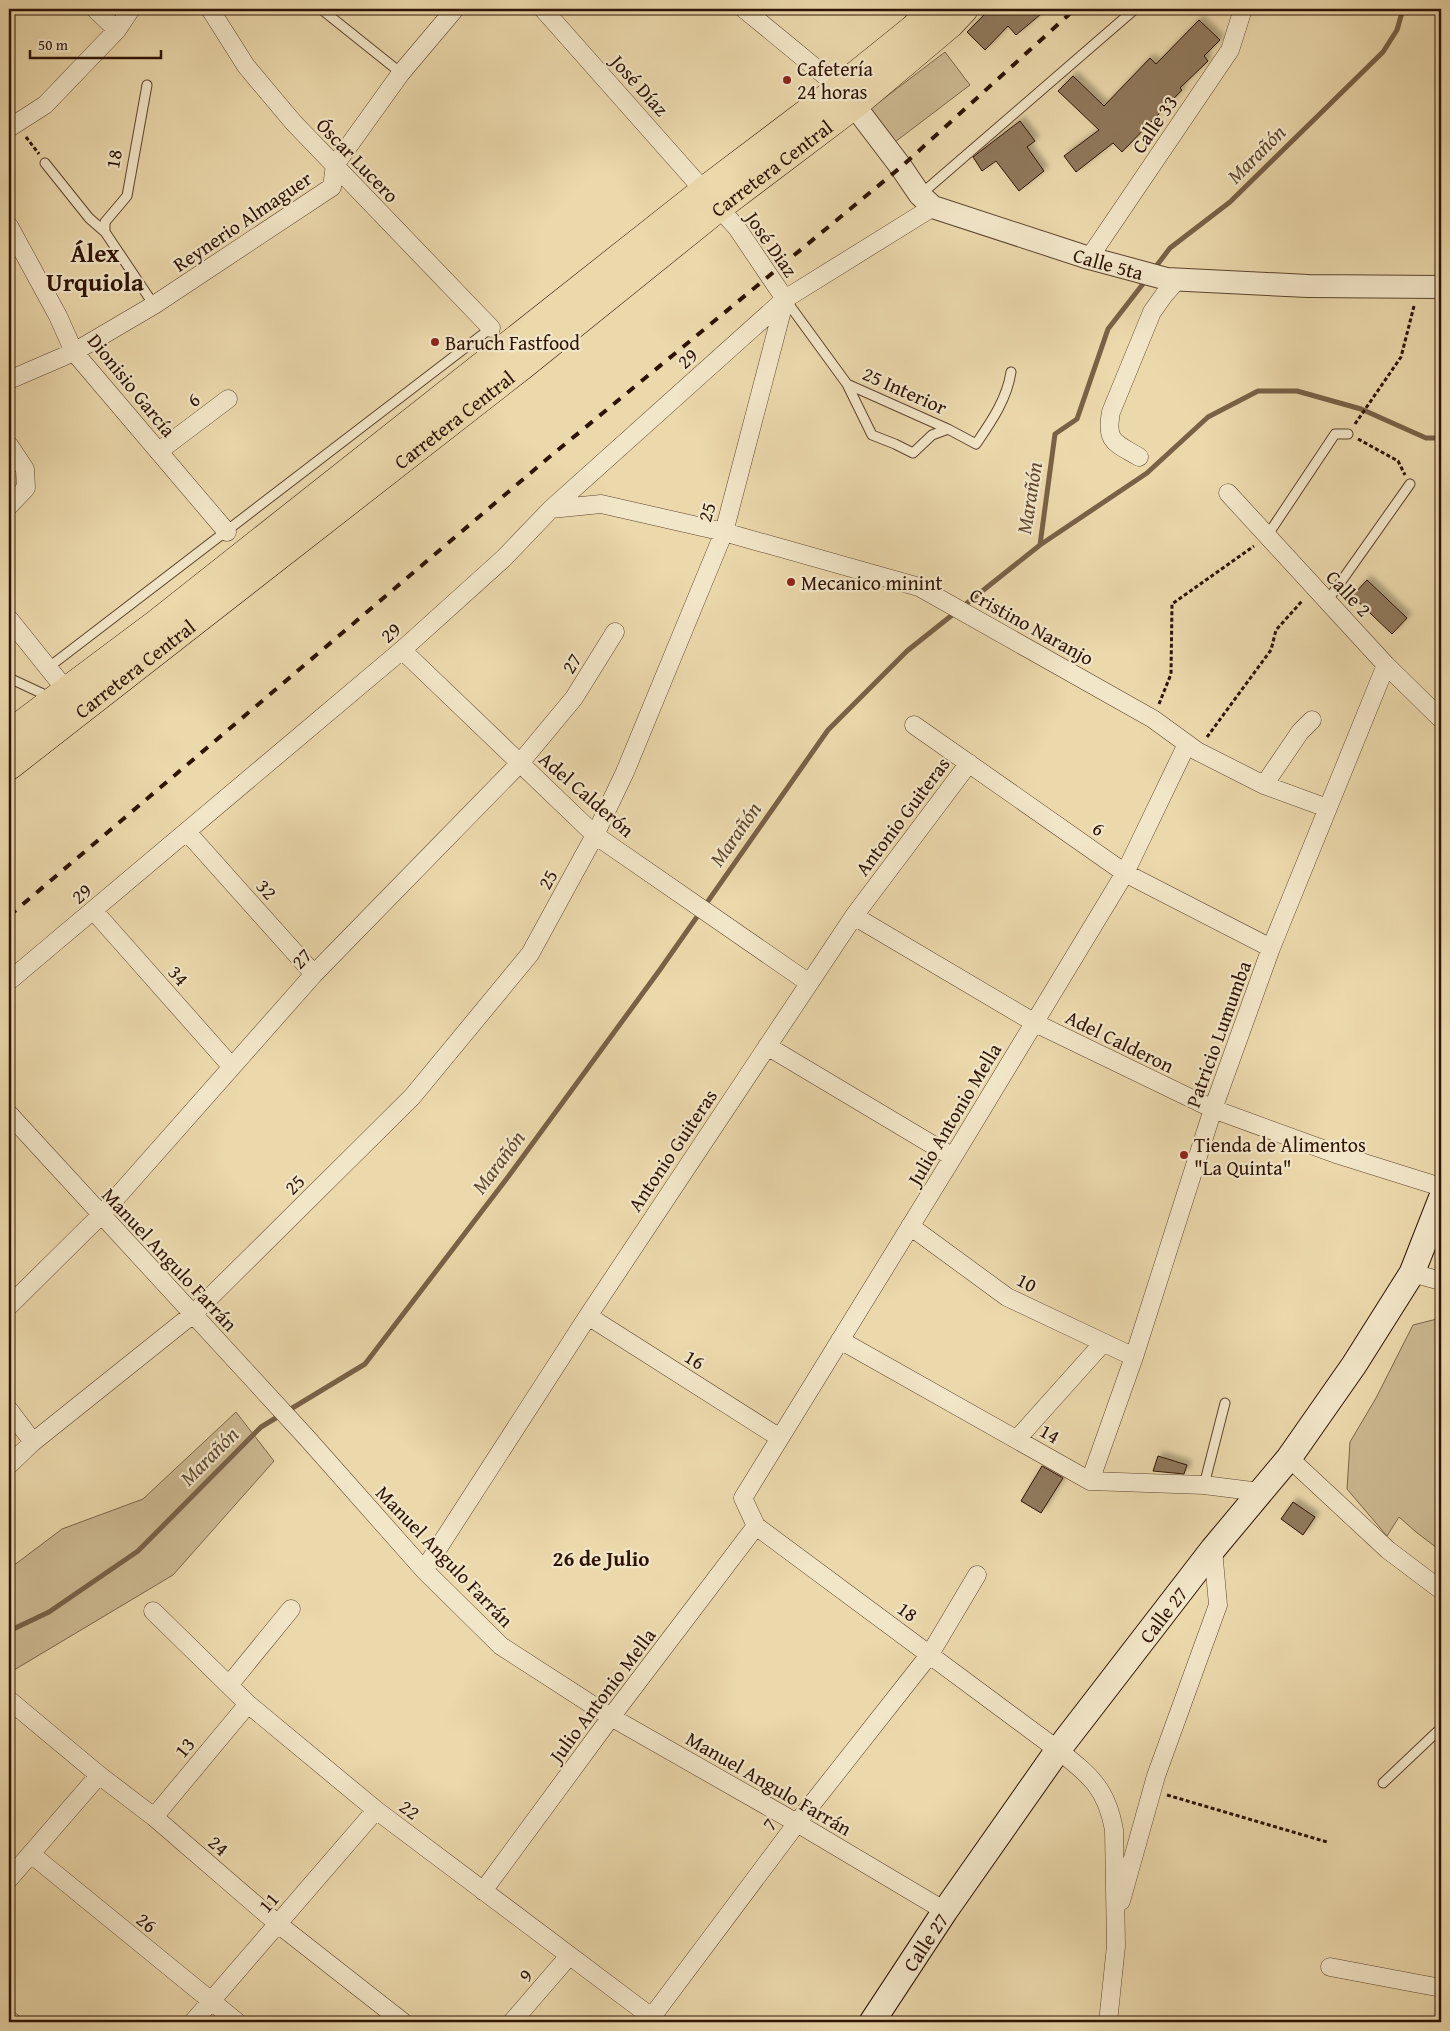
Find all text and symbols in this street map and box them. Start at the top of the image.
scale bar [30,28,161,60]
text: 50 m [38,34,69,55]
street label: José Díaz [602,45,676,122]
place label: Cafetería 24 horas [797,54,873,106]
marker: Cafetería 24 horas [781,74,793,86]
street label: Calle 33 [1124,89,1184,159]
street label: Óscar Lucero [310,111,406,209]
street label: Carretera Central [704,112,838,223]
water label: Marañón [1219,117,1293,191]
street label: 18 [97,147,129,171]
street label: Reynerio Almaguer [167,164,317,278]
street label: José Diaz [737,203,805,283]
district label: Álex Urquiola [46,235,144,300]
street label: Calle 5ta [1070,239,1147,287]
street label: Dionisio García [81,327,183,444]
place label: Baruch Fastfood [445,328,580,357]
marker: Baruch Fastfood [429,336,441,348]
street label: 29 [670,341,704,375]
street label: 25 Interior [858,358,952,422]
street label: Carretera Central [387,363,520,475]
street label: 6 [180,385,206,413]
water label: Marañón [1008,459,1050,536]
street label: 25 [689,499,723,525]
street label: Calle 2 [1320,563,1378,623]
place label: Mecanico minint [801,568,943,597]
marker: Mecanico minint [785,576,797,588]
street label: Cristino Naranjo [965,580,1099,672]
street label: Carretera Central [68,612,201,725]
street label: 29 [373,615,407,649]
street label: 27 [554,647,588,679]
street label: Adel Calderón [533,744,641,844]
street label: Antonio Guiteras [848,750,956,882]
water label: Marañón [701,795,769,873]
street label: 6 [1087,813,1111,843]
street label: 25 [530,864,564,894]
street label: 32 [250,872,284,906]
street label: 29 [64,876,98,910]
street label: 27 [284,941,318,975]
street label: Patricio Lumumba [1178,956,1258,1111]
street label: 34 [162,958,196,992]
street label: Adel Calderon [1061,1002,1179,1080]
street label: Julio Antonio Mella [898,1037,1008,1193]
street label: Antonio Guiteras [620,1083,724,1217]
water label: Marañón [464,1123,532,1200]
place label: Tienda de Alimentos "La Quinta" [1194,1130,1366,1182]
marker: Tienda de Alimentos "La Quinta" [1178,1149,1190,1161]
street label: 25 [277,1167,311,1201]
street label: Manuel Angulo Farrán [96,1181,244,1337]
street label: 10 [1012,1265,1042,1299]
street label: 16 [679,1342,711,1376]
street label: 14 [1034,1416,1066,1450]
water label: Marañón [172,1419,246,1493]
street label: Manuel Angulo Farrán [370,1479,520,1633]
district label: 26 de Julio [553,1543,649,1574]
street label: Calle 27 [1131,1580,1194,1649]
street label: 18 [892,1594,924,1628]
street label: Julio Antonio Mella [540,1621,663,1771]
street label: Manuel Angulo Farrán [681,1724,857,1842]
street label: 13 [167,1730,201,1764]
street label: 22 [394,1792,426,1826]
street label: 7 [755,1811,783,1837]
street label: 24 [202,1828,236,1862]
street label: 11 [251,1885,285,1919]
street label: 26 [130,1905,164,1939]
street label: Calle 27 [895,1907,955,1977]
street label: 9 [511,1962,539,1988]

